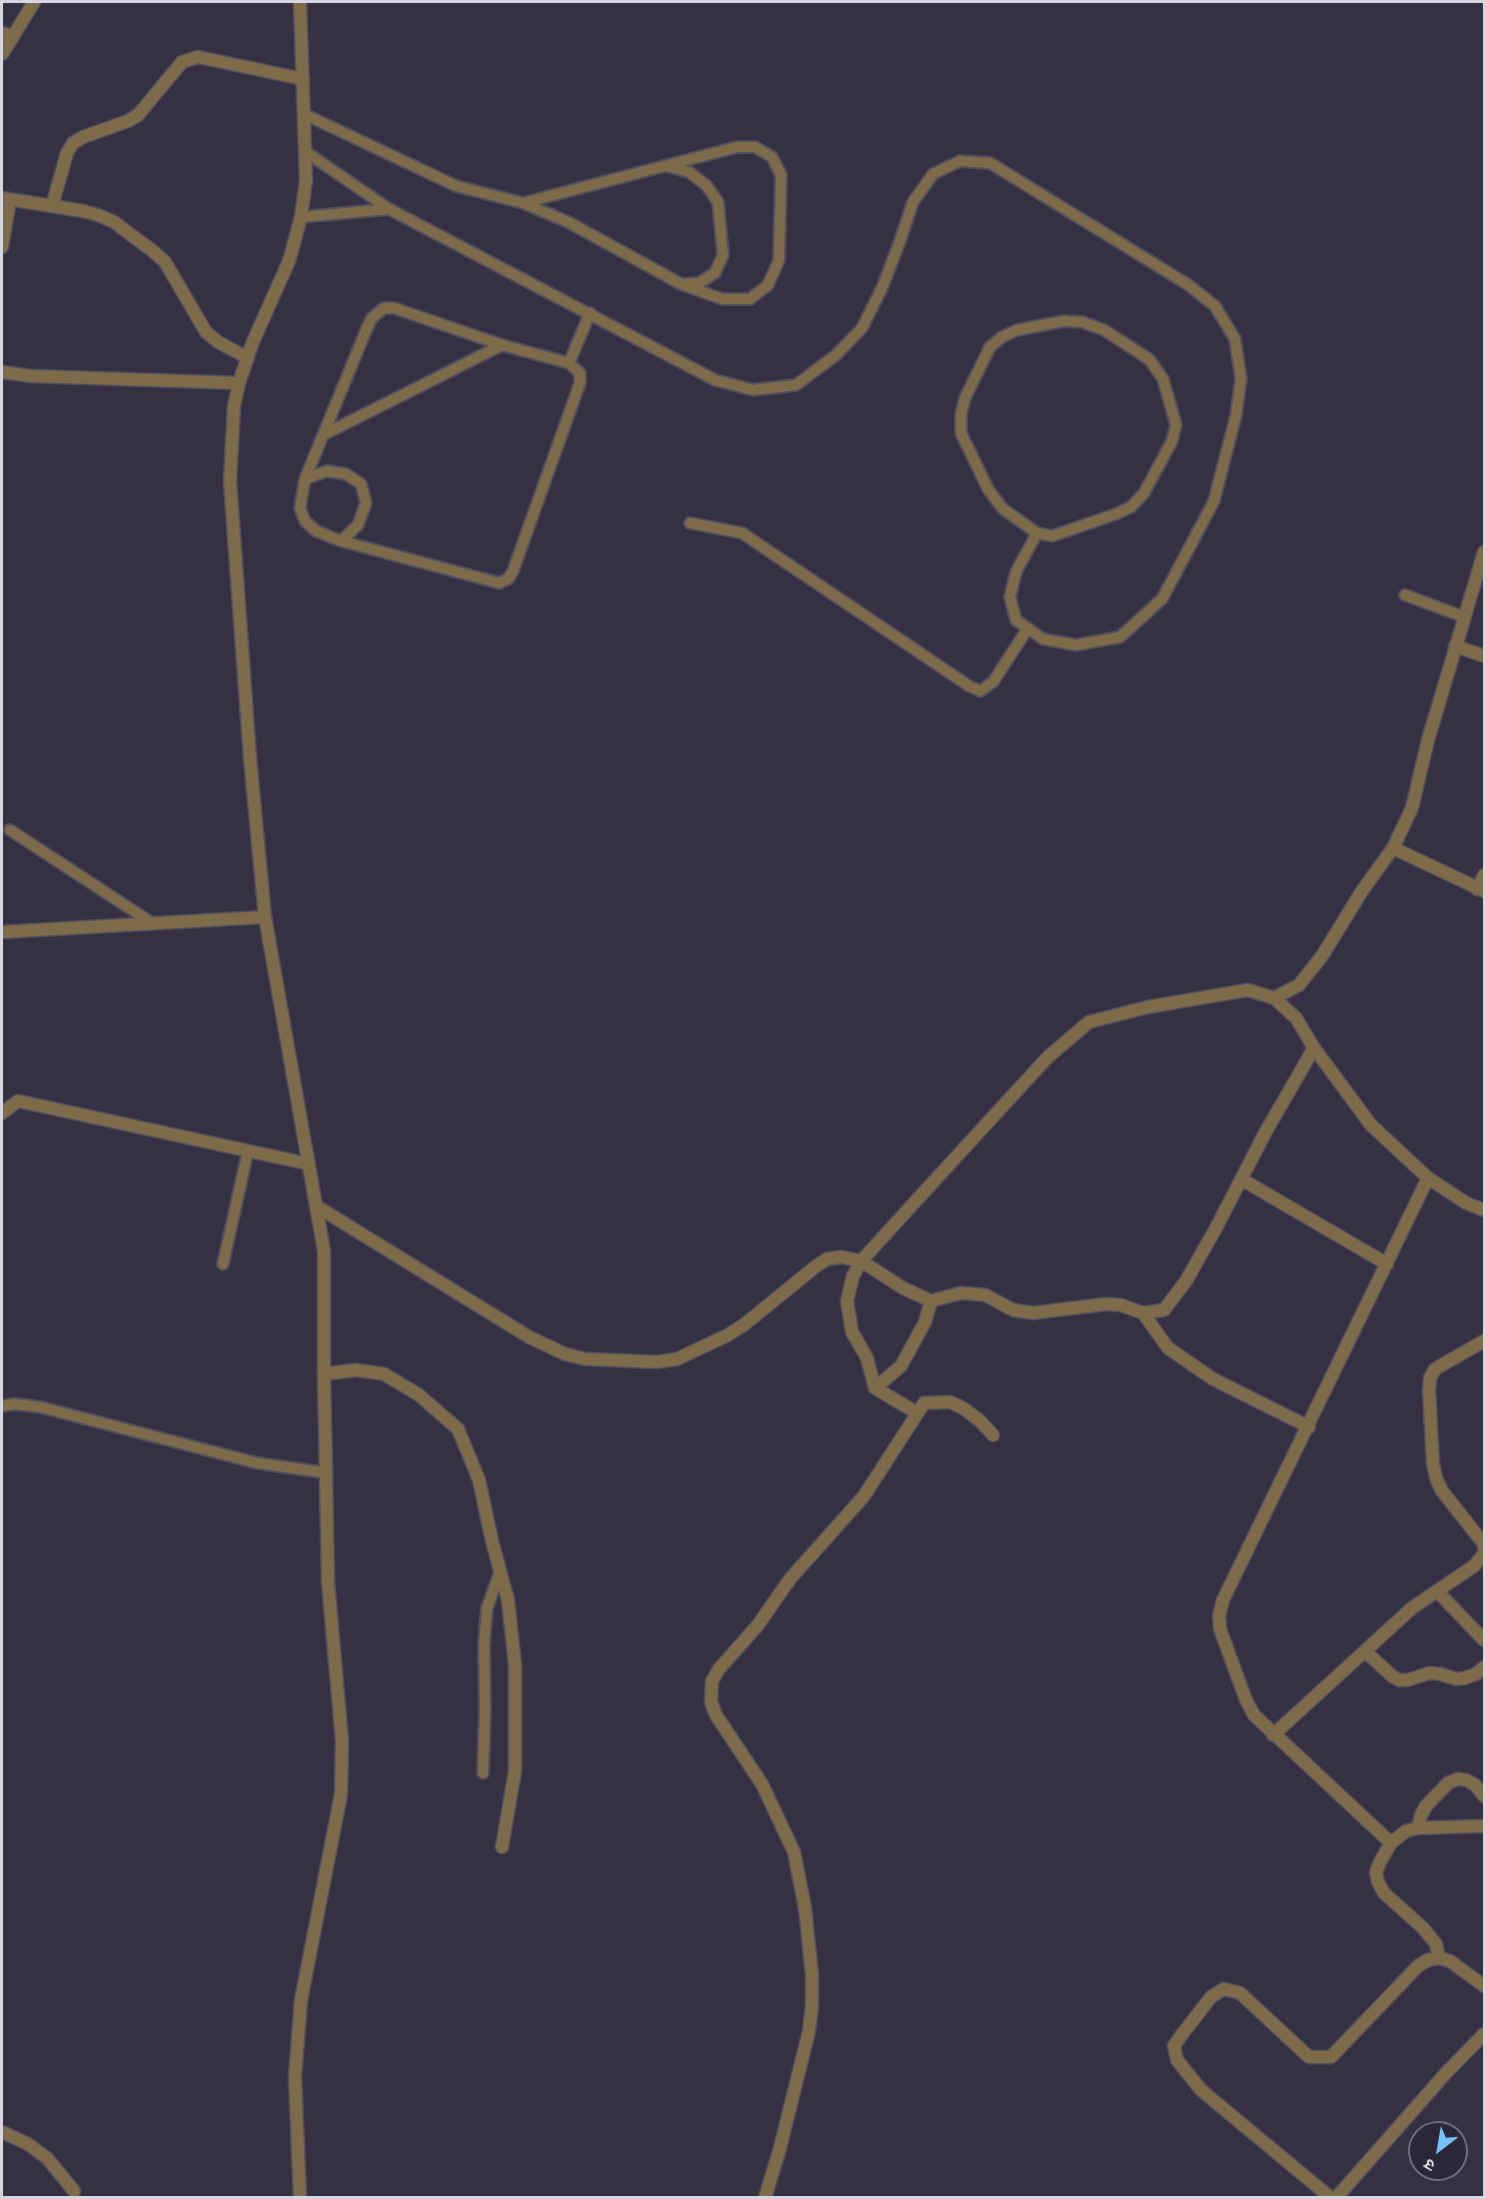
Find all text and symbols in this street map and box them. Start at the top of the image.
north arrow [1408,2121,1468,2181]
text: उ [1421,2155,1438,2176]

